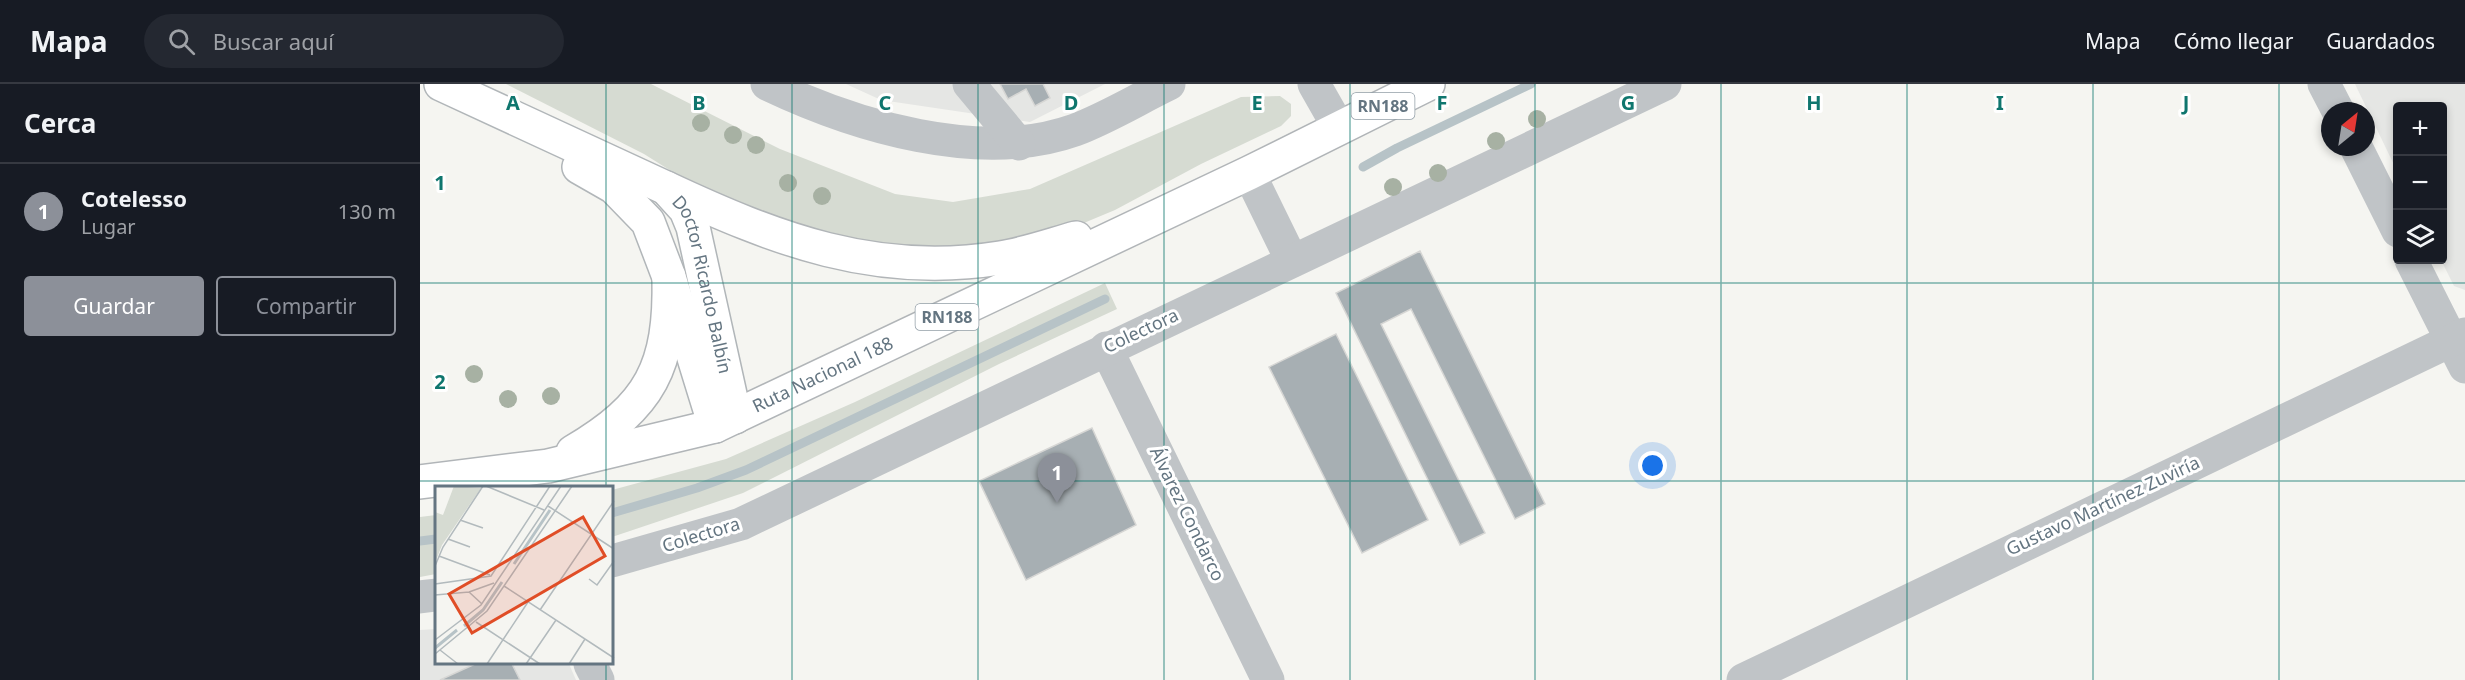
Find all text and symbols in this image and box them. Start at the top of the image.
search box [144,14,564,68]
text: Mapa [30,22,108,60]
icon: search [165,25,198,58]
text: Buscar aquí [213,26,334,56]
text: Mapa [2085,27,2140,55]
text: Cómo llegar [2173,27,2293,55]
text: Guardados [2326,27,2435,55]
text: A [506,89,520,116]
text: B [692,89,706,116]
text: C [879,89,892,116]
text: D [1064,89,1078,116]
text: E [1251,89,1263,116]
text: F [1437,89,1447,116]
text: G [1621,89,1635,116]
text: H [1806,89,1822,116]
text: I [1996,89,2004,116]
text: J [2181,89,2189,116]
road number: RN188 [1352,93,1414,119]
north arrow [2321,102,2375,156]
map controls [2393,102,2447,264]
button: + [2393,102,2447,156]
text: Cerca [24,105,96,141]
button: − [2393,156,2447,210]
text: 1 [434,169,446,196]
text: Cotelesso [81,183,187,213]
street label: Doctor Ricardo Balbín [667,190,738,376]
text: 1 [38,198,49,225]
text: 130 m [338,198,396,225]
button: layers [2393,210,2447,264]
text: Lugar [81,213,136,240]
button: Guardar [24,276,204,336]
button: Compartir [216,276,396,336]
street label: Colectora [1099,302,1182,358]
road number: RN188 [916,304,978,330]
street label: Ruta Nacional 188 [748,330,897,418]
text: 2 [434,368,446,395]
street label: Álvarez Condarco [1145,442,1231,585]
street label: Gustavo Martínez Zuviría [2002,450,2203,561]
your location [1638,451,1667,480]
pin: 1 [1038,454,1076,503]
inset map [435,486,614,665]
street label: Colectora [659,511,743,557]

